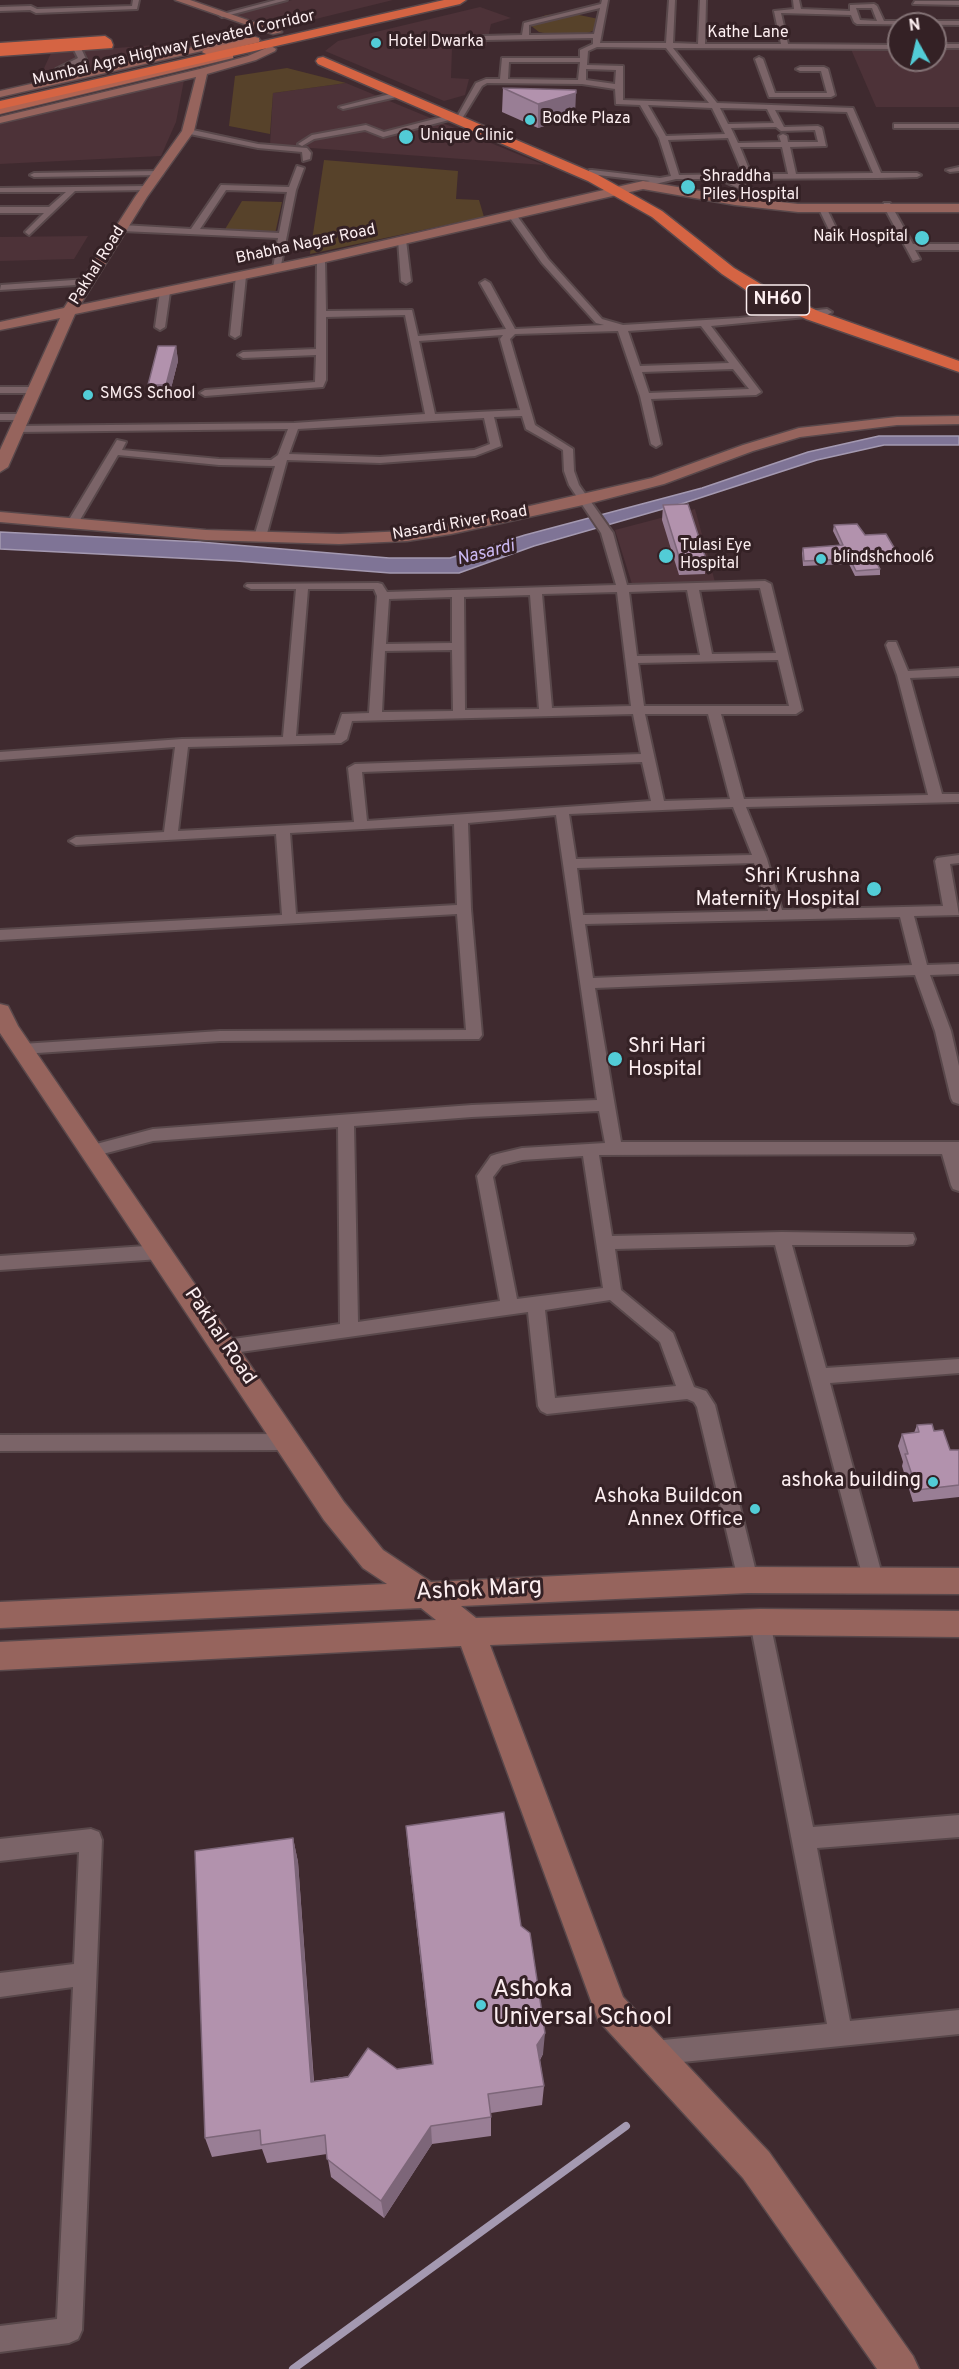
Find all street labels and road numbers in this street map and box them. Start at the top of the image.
street label: Mumbai Agra Highway Elevated Corridor [31,7,317,91]
street label: Kathe Lane [707,24,789,44]
street label: Bhabha Nagar Road [234,221,378,269]
street label: Pakhal Road [66,223,130,309]
road number: NH60 [746,285,810,315]
street label: Nasardi River Road [391,503,529,545]
street label: Pakhal Road [178,1284,260,1390]
street label: Ashok Marg [415,1573,543,1609]

